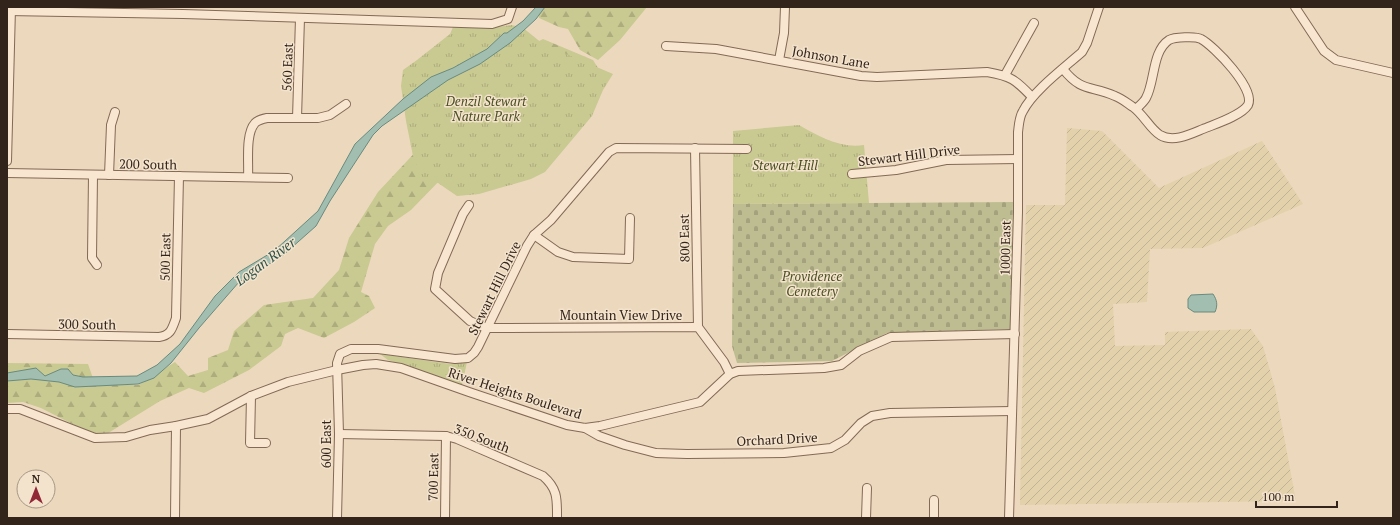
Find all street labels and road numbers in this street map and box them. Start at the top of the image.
street label: Johnson Lane [791,41,871,73]
street label: 560 East [277,42,297,92]
street label: Stewart Hill Drive [857,140,961,170]
street label: 200 South [119,154,178,174]
street label: 800 East [675,213,693,262]
street label: 1000 East [996,220,1014,276]
street label: 500 East [156,232,174,281]
street label: Stewart Hill Drive [463,238,525,338]
street label: Mountain View Drive [560,306,682,324]
street label: 300 South [58,314,117,334]
street label: River Heights Boulevard [446,363,584,423]
street label: 350 South [452,419,513,457]
street label: 600 East [317,420,335,468]
street label: Orchard Drive [736,428,818,450]
street label: 700 East [424,452,442,501]

